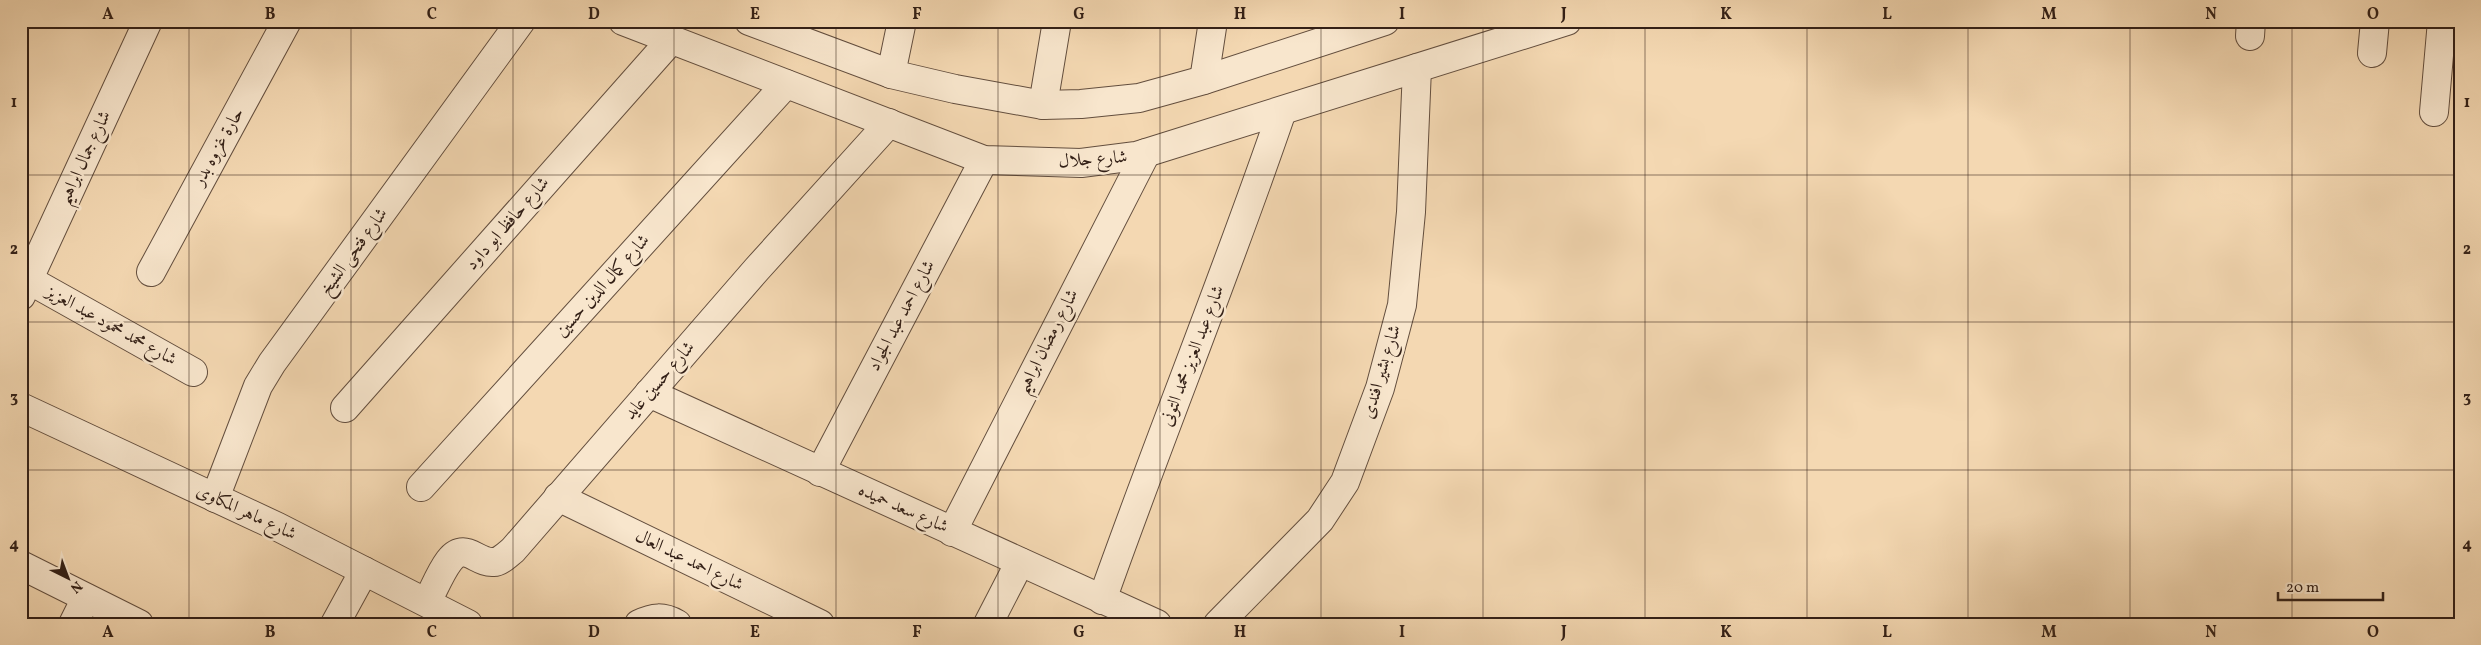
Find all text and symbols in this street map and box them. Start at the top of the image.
text: A [102,4,114,26]
text: B [265,4,276,26]
text: C [427,4,437,26]
text: D [588,4,600,26]
text: E [750,4,760,26]
text: F [912,4,922,26]
text: G [1073,4,1085,26]
text: H [1234,4,1246,26]
text: I [1399,4,1405,26]
text: J [1560,4,1567,26]
text: K [1720,4,1732,26]
text: L [1882,4,1892,26]
text: M [2041,4,2057,26]
text: N [2205,4,2217,26]
text: O [2367,4,2379,26]
text: 1 [11,92,17,114]
text: 1 [2464,92,2470,114]
street label: حارة غزوه بدر [186,103,251,192]
street label: شارع جمال ابراهيم [52,107,121,211]
street label: شارع جلال [1058,145,1128,176]
street label: شارع حافظ ابو داود [460,172,556,277]
street label: شارع فتحى الشيخ [314,203,396,302]
street label: شارع كمال الدين حسين [550,229,657,344]
text: 2 [10,239,18,261]
text: 2 [2463,239,2471,261]
street label: شارع احمد عبد الجواد [862,256,943,376]
street label: شارع محمد محمود عبد العزيز [39,279,181,373]
street label: شارع عبد العزيز محمد التونى [1155,282,1232,431]
street label: شارع رمضان ابراهيم [1011,285,1089,401]
street label: شارع بشير افندى [1356,322,1409,422]
street label: شارع حسين عايد [619,336,702,426]
text: 3 [10,387,18,409]
text: 3 [2463,387,2471,409]
street label: شارع سعد حميده [853,478,952,541]
street label: شارع ماهر المكاوى [191,479,300,548]
street label: شارع احمد عبد العال [630,524,747,599]
text: 4 [9,534,19,556]
text: 4 [2462,534,2472,556]
north arrow [42,552,92,602]
scale bar [2278,570,2384,602]
text: N [66,576,86,597]
text: 20 m [2286,578,2319,599]
text: A [102,622,114,644]
text: B [265,622,276,644]
text: C [427,622,437,644]
text: D [588,622,600,644]
text: E [750,622,760,644]
text: F [912,622,922,644]
text: G [1073,622,1085,644]
text: H [1234,622,1246,644]
text: I [1399,622,1405,644]
text: J [1560,622,1567,644]
text: K [1720,622,1732,644]
text: L [1882,622,1892,644]
text: M [2041,622,2057,644]
text: N [2205,622,2217,644]
text: O [2367,622,2379,644]

